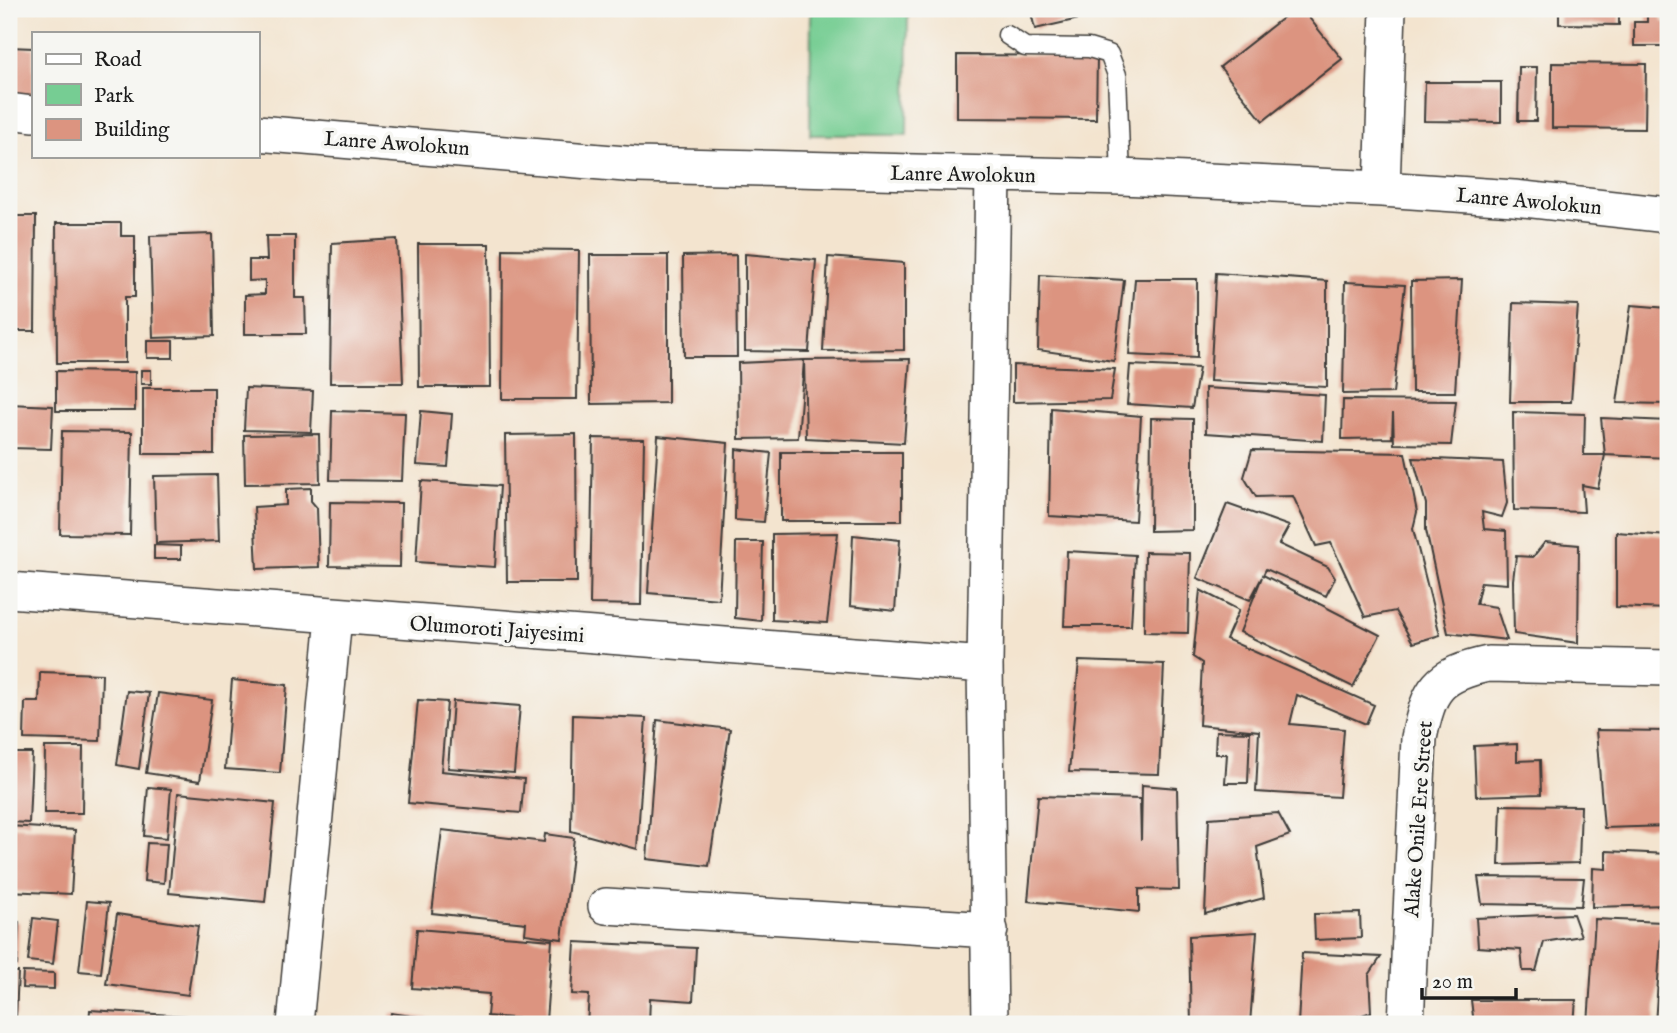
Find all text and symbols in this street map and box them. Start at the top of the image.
legend [32,32,259,158]
text: Road [94,47,142,74]
text: Park [94,83,135,110]
text: Building [94,117,170,144]
street label: Lanre Awolokun [323,126,471,163]
street label: Lanre Awolokun [890,161,1036,190]
street label: Lanre Awolokun [1455,183,1603,222]
street label: Olumoroti Jaiyesimi [409,611,585,650]
street label: Alake Onile Ere Street [1399,720,1440,919]
scale bar [1422,956,1516,1000]
text: 20 m [1432,969,1473,996]

